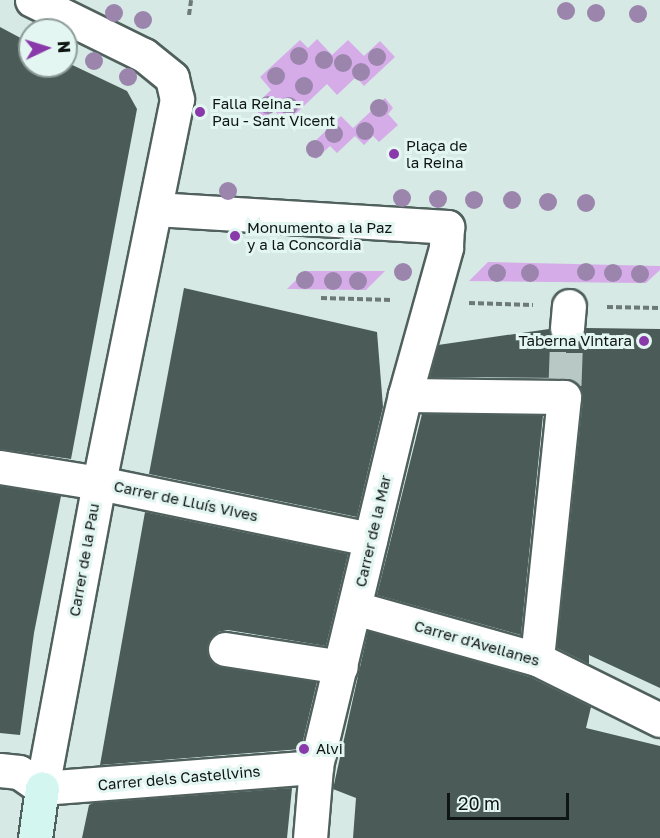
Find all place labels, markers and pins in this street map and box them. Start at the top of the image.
place label: Falla Reina - Pau - Sant Vicent [212,94,335,129]
marker: Falla Reina - Pau - Sant Vicent [193,105,207,119]
place label: Plaça de la Reina [406,136,467,171]
marker: Plaça de la Reina [387,147,401,161]
place label: Monumento a la Paz y a la Concordia [247,218,392,253]
marker: Monumento a la Paz y a la Concordia [228,229,242,243]
place label: Taberna Vintara [519,332,632,350]
marker: Taberna Vintara [637,334,651,348]
place label: Alvi [316,740,343,758]
marker: Alvi [297,742,311,756]

